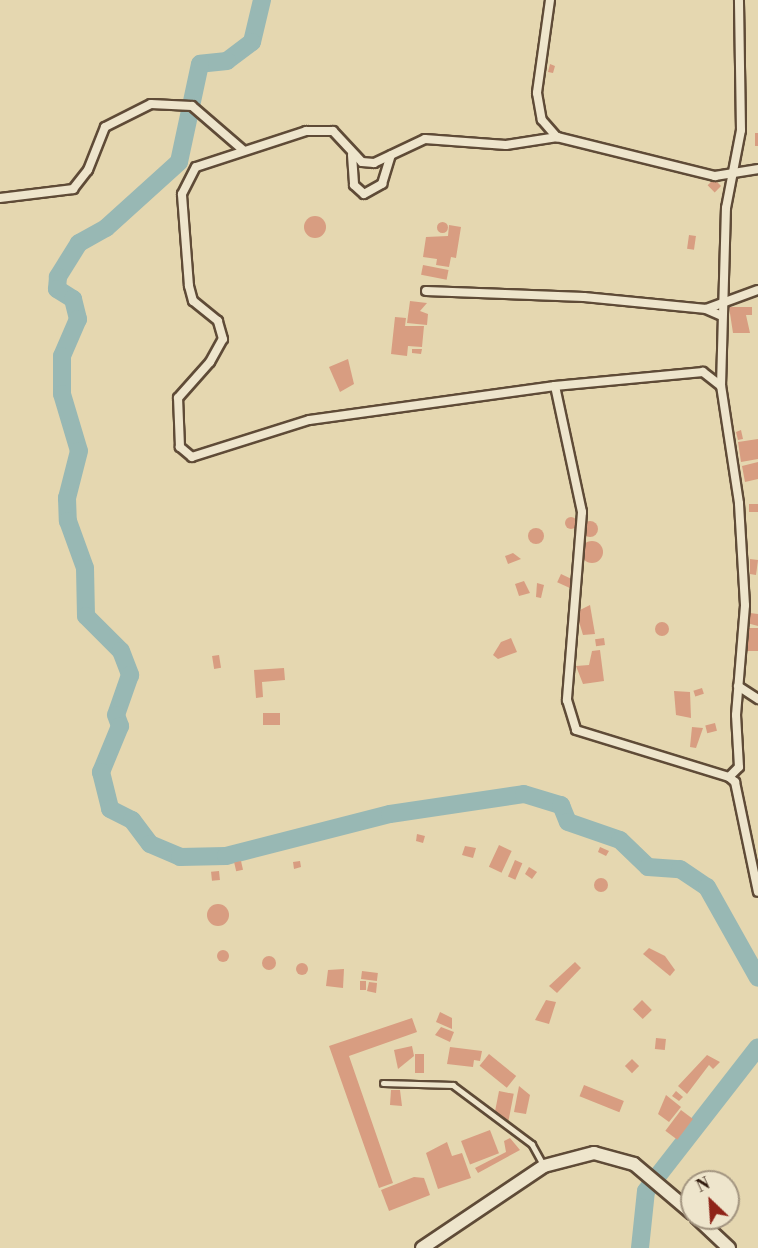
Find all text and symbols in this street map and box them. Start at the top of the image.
north arrow [680,1170,740,1230]
text: N [693,1174,713,1197]

